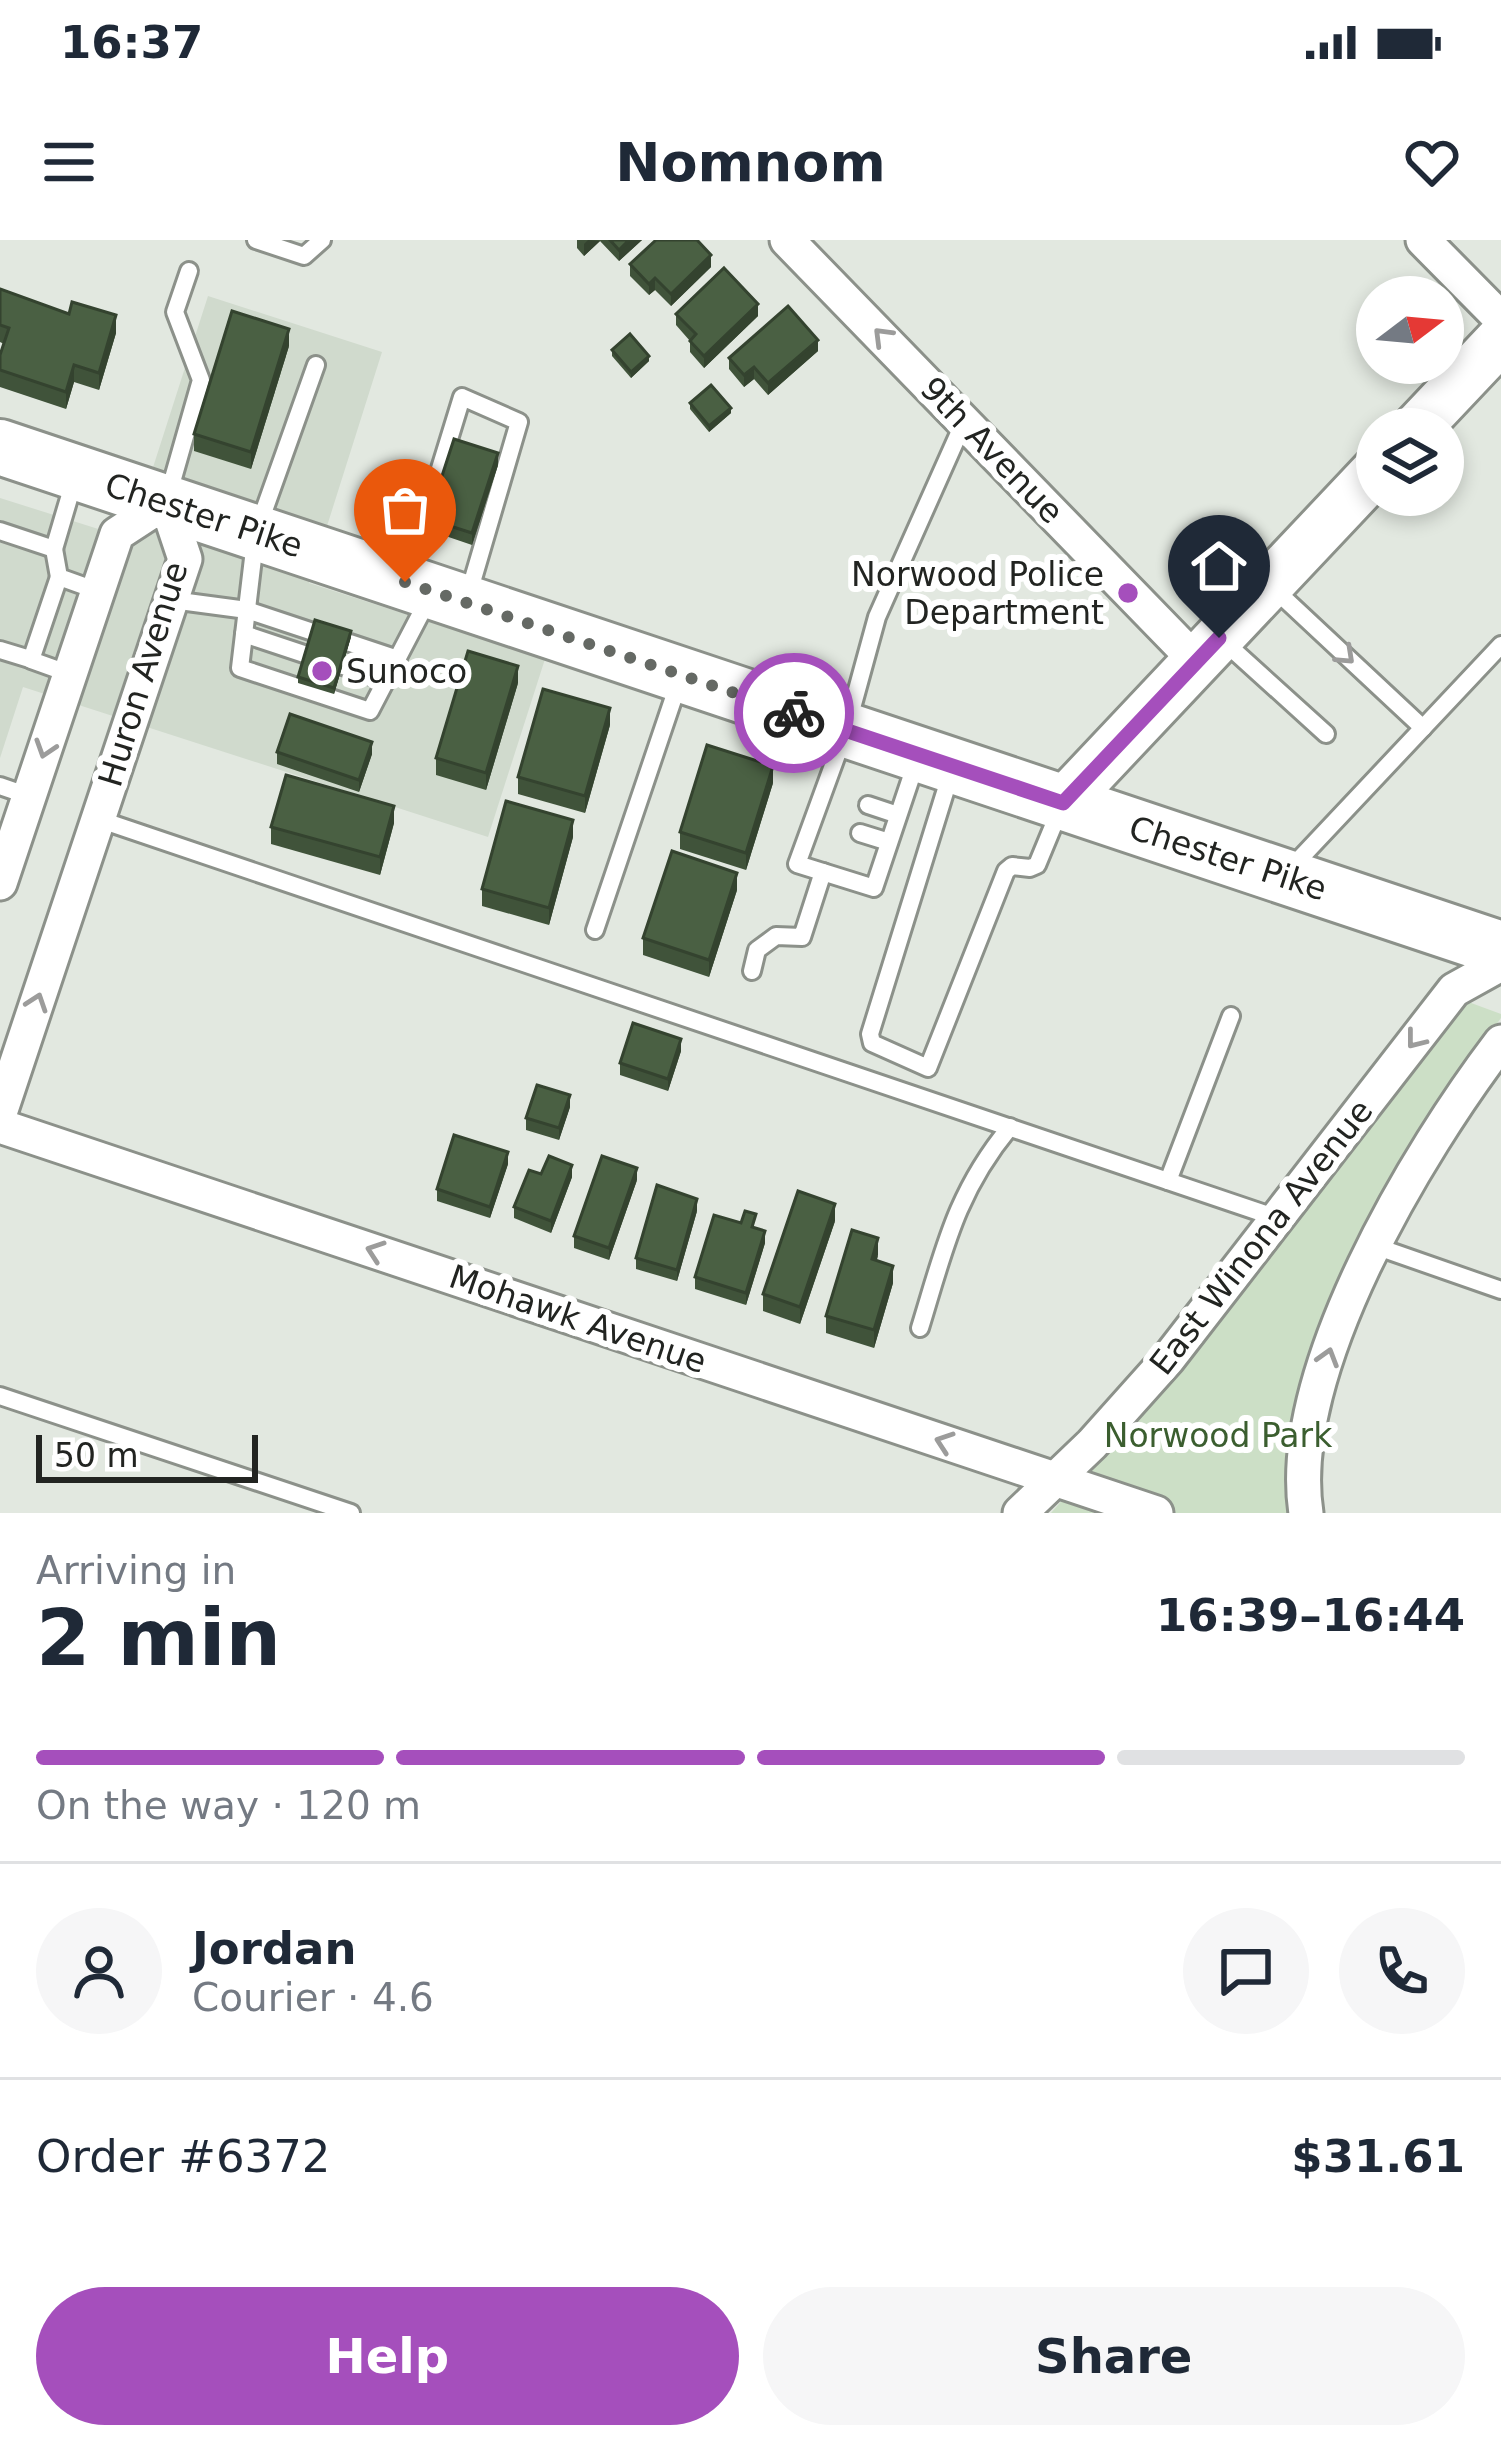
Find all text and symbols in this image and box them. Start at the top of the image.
text: 16:37 [60,16,203,69]
icon: menu [36,129,102,195]
icon: heart [1399,129,1465,195]
text: Nomnom [615,131,886,194]
north arrow [1356,276,1464,384]
map controls [1356,276,1464,516]
one-way arrow [874,328,896,350]
street label: 9th Avenue [913,369,1071,531]
button: layers [1356,408,1464,516]
pin [354,459,456,582]
street label: Chester Pike [100,465,308,565]
icon: bag [372,477,438,543]
pin [1168,515,1270,638]
icon: home [1186,533,1252,599]
place label: Norwood Police Department [851,555,1104,632]
street label: Huron Avenue [90,557,196,791]
marker: Norwood Police Department [1115,580,1141,606]
one-way arrow [1332,642,1354,664]
place label: Sunoco [346,652,467,691]
courier [734,653,854,773]
marker: Sunoco [309,658,335,684]
icon: bike [761,680,827,746]
one-way arrow [35,737,59,758]
street label: Chester Pike [1124,808,1332,908]
one-way arrow [23,992,48,1013]
one-way arrow [1408,1026,1429,1048]
street label: East Winona Avenue [1142,1092,1380,1382]
one-way arrow [366,1241,387,1266]
street label: Mohawk Avenue [444,1257,712,1381]
one-way arrow [1314,1347,1339,1368]
park label: Norwood Park [1104,1416,1333,1455]
scale bar [36,1429,258,1482]
one-way arrow [935,1432,956,1456]
text: 50 m [54,1436,139,1475]
text: Arriving in [36,1548,236,1593]
text: 16:39–16:44 [1156,1589,1465,1642]
text: 2 min [36,1593,281,1683]
text: On the way · 120 m [36,1783,421,1828]
button: person [36,1908,162,2034]
button: chat [1183,1908,1309,2034]
button: phone [1339,1908,1465,2034]
text: Jordan [192,1922,356,1975]
text: Courier · 4.6 [192,1975,434,2020]
text: Order #6372 [36,2130,330,2183]
text: $31.61 [1291,2130,1465,2183]
button: Help [36,2287,739,2425]
button: Share [763,2287,1465,2425]

